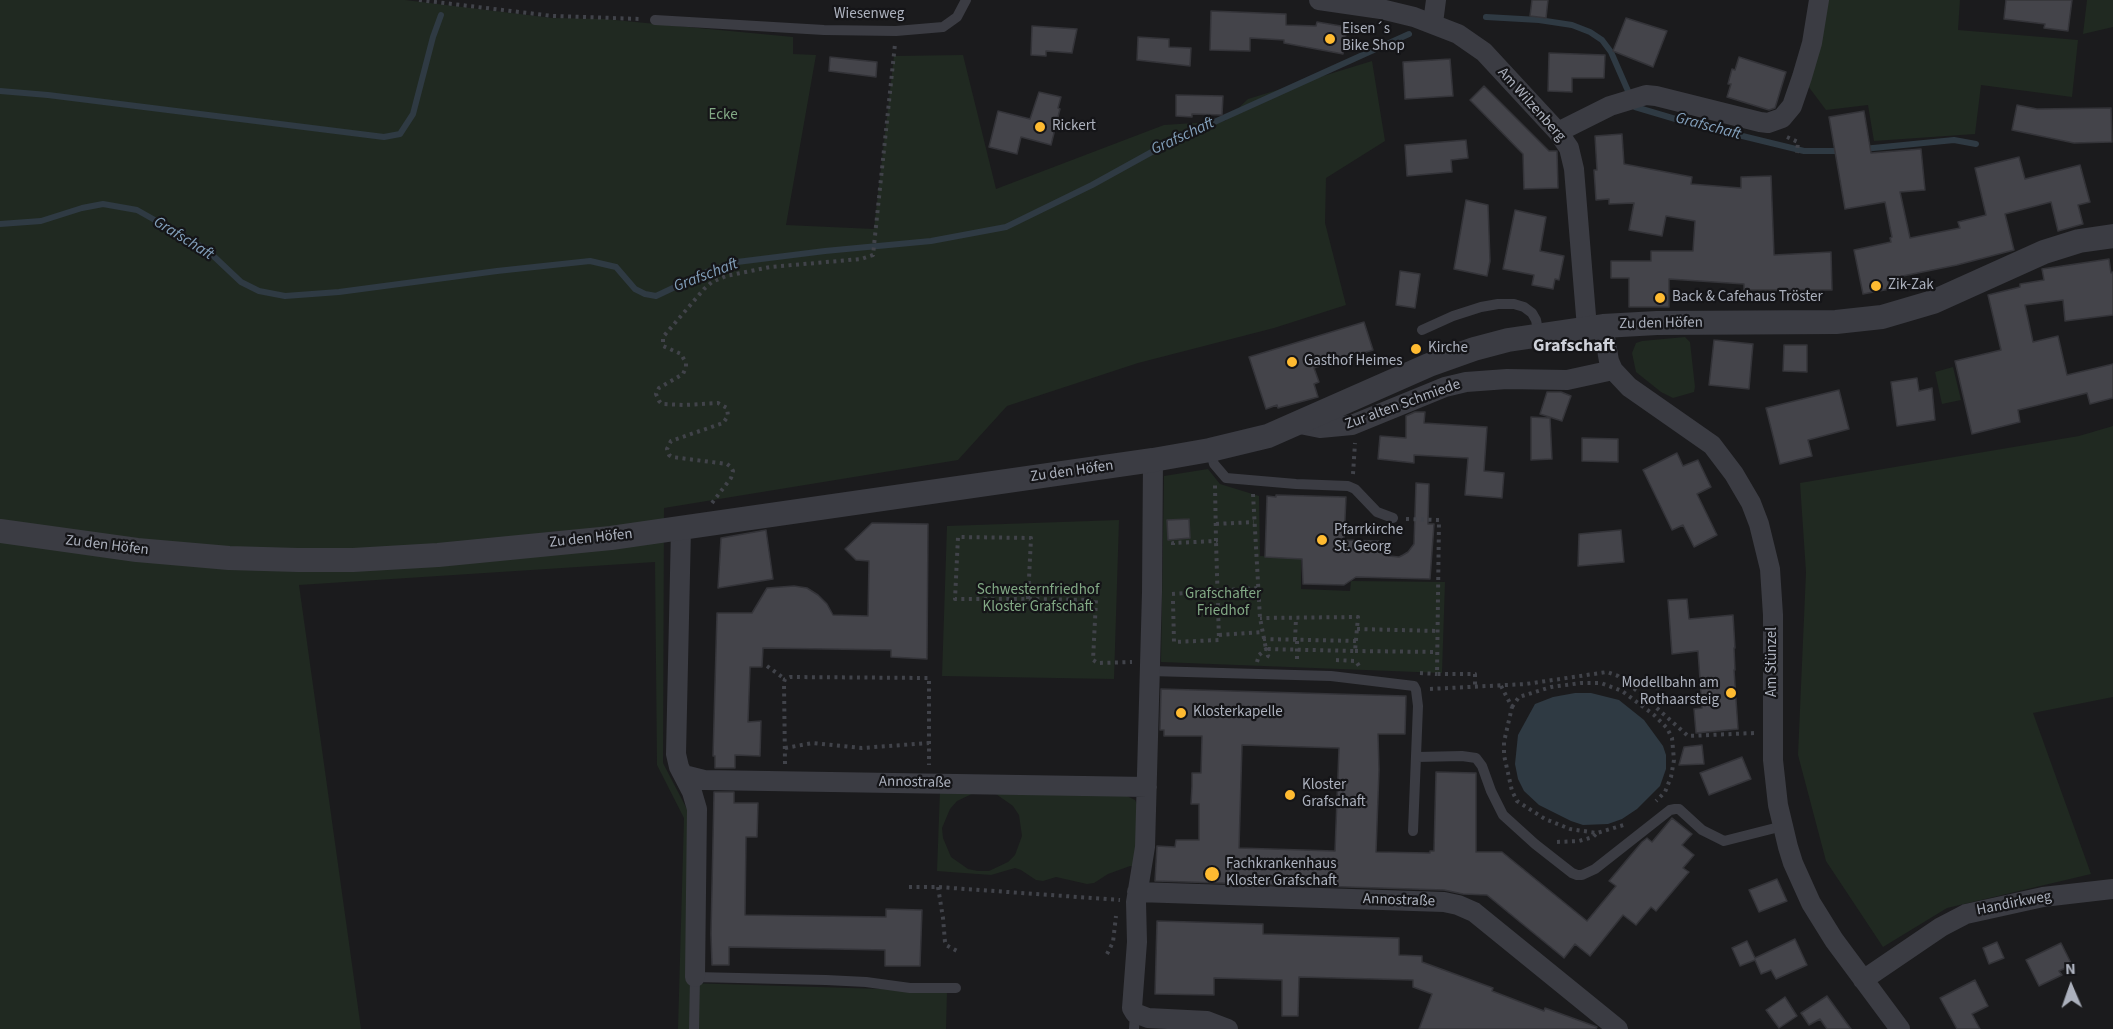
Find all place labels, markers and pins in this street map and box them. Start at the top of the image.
place label: Eisen´s Bike Shop [1342,21,1405,56]
marker: Eisen´s Bike Shop [1323,32,1337,46]
place label: Rickert [1052,118,1096,136]
marker: Rickert [1033,120,1047,134]
place label: Zik-Zak [1888,277,1934,295]
marker: Zik-Zak [1869,279,1883,293]
place label: Back & Cafehaus Tröster [1672,289,1823,307]
marker: Back & Cafehaus Tröster [1653,291,1667,305]
place label: Kirche [1428,340,1468,358]
marker: Kirche [1409,342,1423,356]
place label: Gasthof Heimes [1304,353,1403,371]
marker: Gasthof Heimes [1285,355,1299,369]
place label: Pfarrkirche St. Georg [1334,522,1403,557]
marker: Pfarrkirche St. Georg [1315,533,1329,547]
place label: Modellbahn am Rothaarsteig [1622,675,1719,710]
marker: Modellbahn am Rothaarsteig [1724,686,1738,700]
place label: Klosterkapelle [1193,704,1283,722]
marker: Klosterkapelle [1174,706,1188,720]
place label: Kloster Grafschaft [1302,777,1366,812]
marker: Kloster Grafschaft [1283,788,1297,802]
place label: Fachkrankenhaus Kloster Grafschaft [1226,856,1337,891]
marker: Fachkrankenhaus Kloster Grafschaft [1203,865,1221,883]

